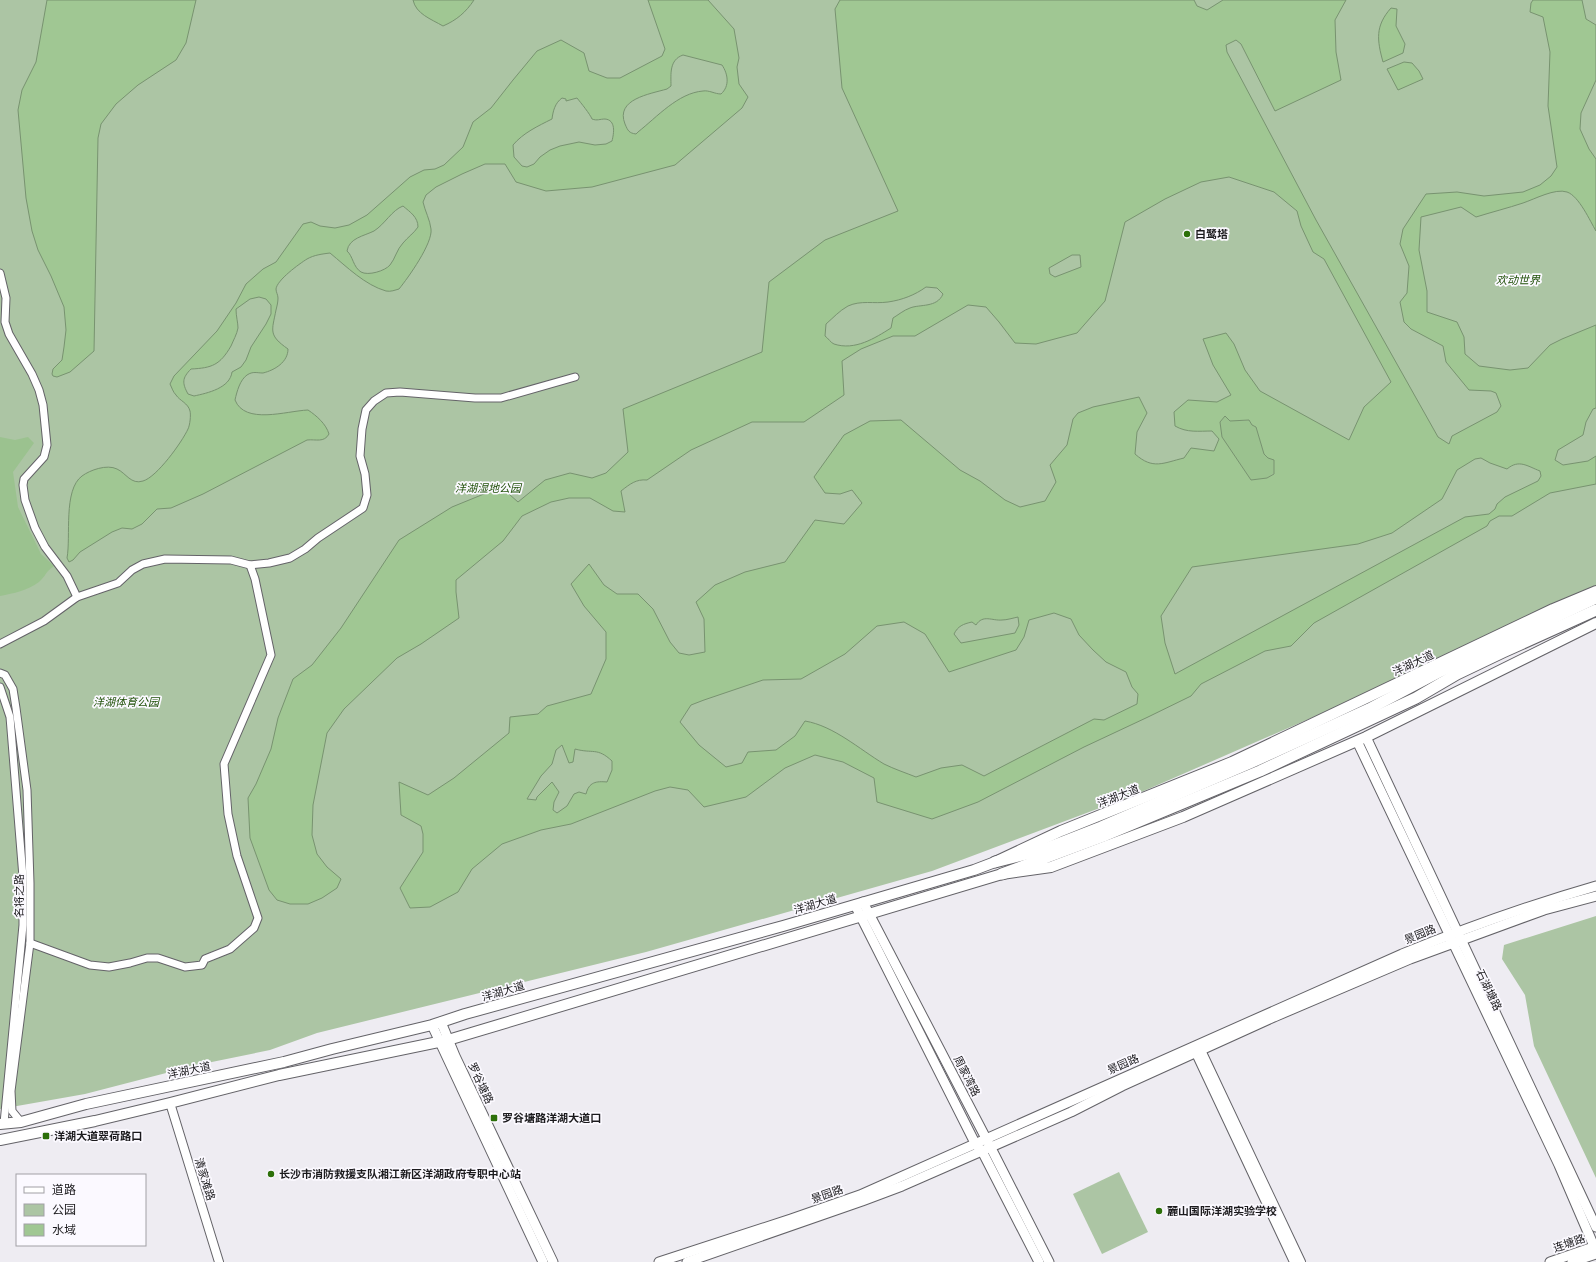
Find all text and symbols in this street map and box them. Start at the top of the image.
place label: 白鹭塔 [1195,227,1228,242]
marker: 白鹭塔 [1182,229,1192,239]
park label: 欢动世界 [1496,273,1541,288]
park label: 洋湖湿地公园 [455,481,523,496]
street label: 洋湖大道 [1390,647,1436,680]
park label: 洋湖体育公园 [93,695,161,710]
street label: 洋湖大道 [1095,782,1141,811]
street label: 名将之路 [12,874,27,918]
street label: 洋湖大道 [792,891,838,918]
street label: 景园路 [1402,921,1438,948]
street label: 石湖塘路 [1472,967,1505,1013]
street label: 洋湖大道 [480,978,526,1005]
street label: 景园路 [1105,1051,1141,1078]
street label: 周家湾路 [950,1053,983,1099]
street label: 洋湖大道 [166,1059,212,1082]
street label: 罗谷塘路 [464,1060,497,1106]
place label: 罗谷塘路洋湖大道口 [502,1111,601,1126]
marker: 罗谷塘路洋湖大道口 [489,1113,499,1123]
place label: 洋湖大道翠荷路口 [54,1129,142,1144]
marker: 洋湖大道翠荷路口 [41,1131,51,1141]
street label: 清家滩路 [191,1156,218,1202]
place label: 长沙市消防救援支队湘江新区洋湖政府专职中心站 [279,1167,521,1182]
marker: 长沙市消防救援支队湘江新区洋湖政府专职中心站 [266,1169,276,1179]
legend [16,1174,146,1246]
text: 道路 [52,1182,76,1198]
street label: 景园路 [809,1182,845,1207]
text: 公园 [52,1202,76,1218]
place label: 麓山国际洋湖实验学校 [1167,1204,1277,1219]
marker: 麓山国际洋湖实验学校 [1154,1206,1164,1216]
text: 水域 [52,1222,76,1238]
street label: 连塘路 [1551,1231,1587,1256]

